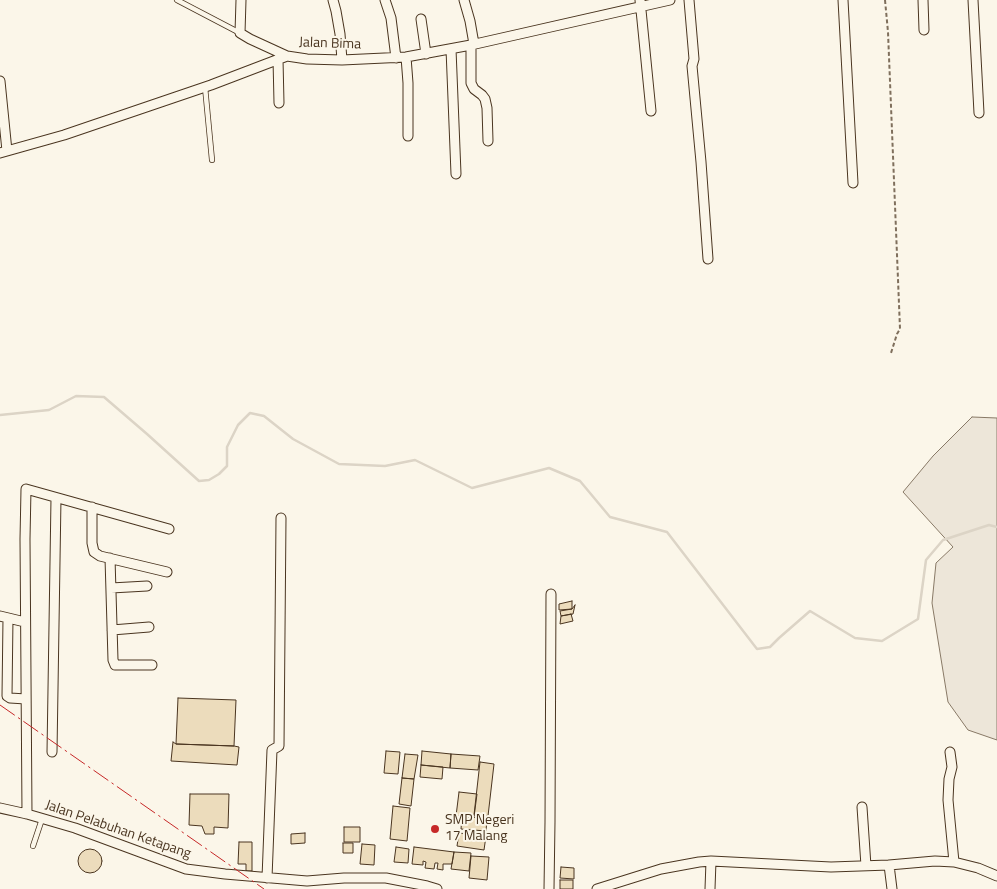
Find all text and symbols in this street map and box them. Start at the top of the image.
street label: Jalan Bima [299,35,361,53]
street label: Jalan Pelabuhan Ketapang [43,797,193,863]
place label: SMP Negeri 17 Malang [445,813,514,846]
marker: SMP Negeri 17 Malang [429,823,441,835]

